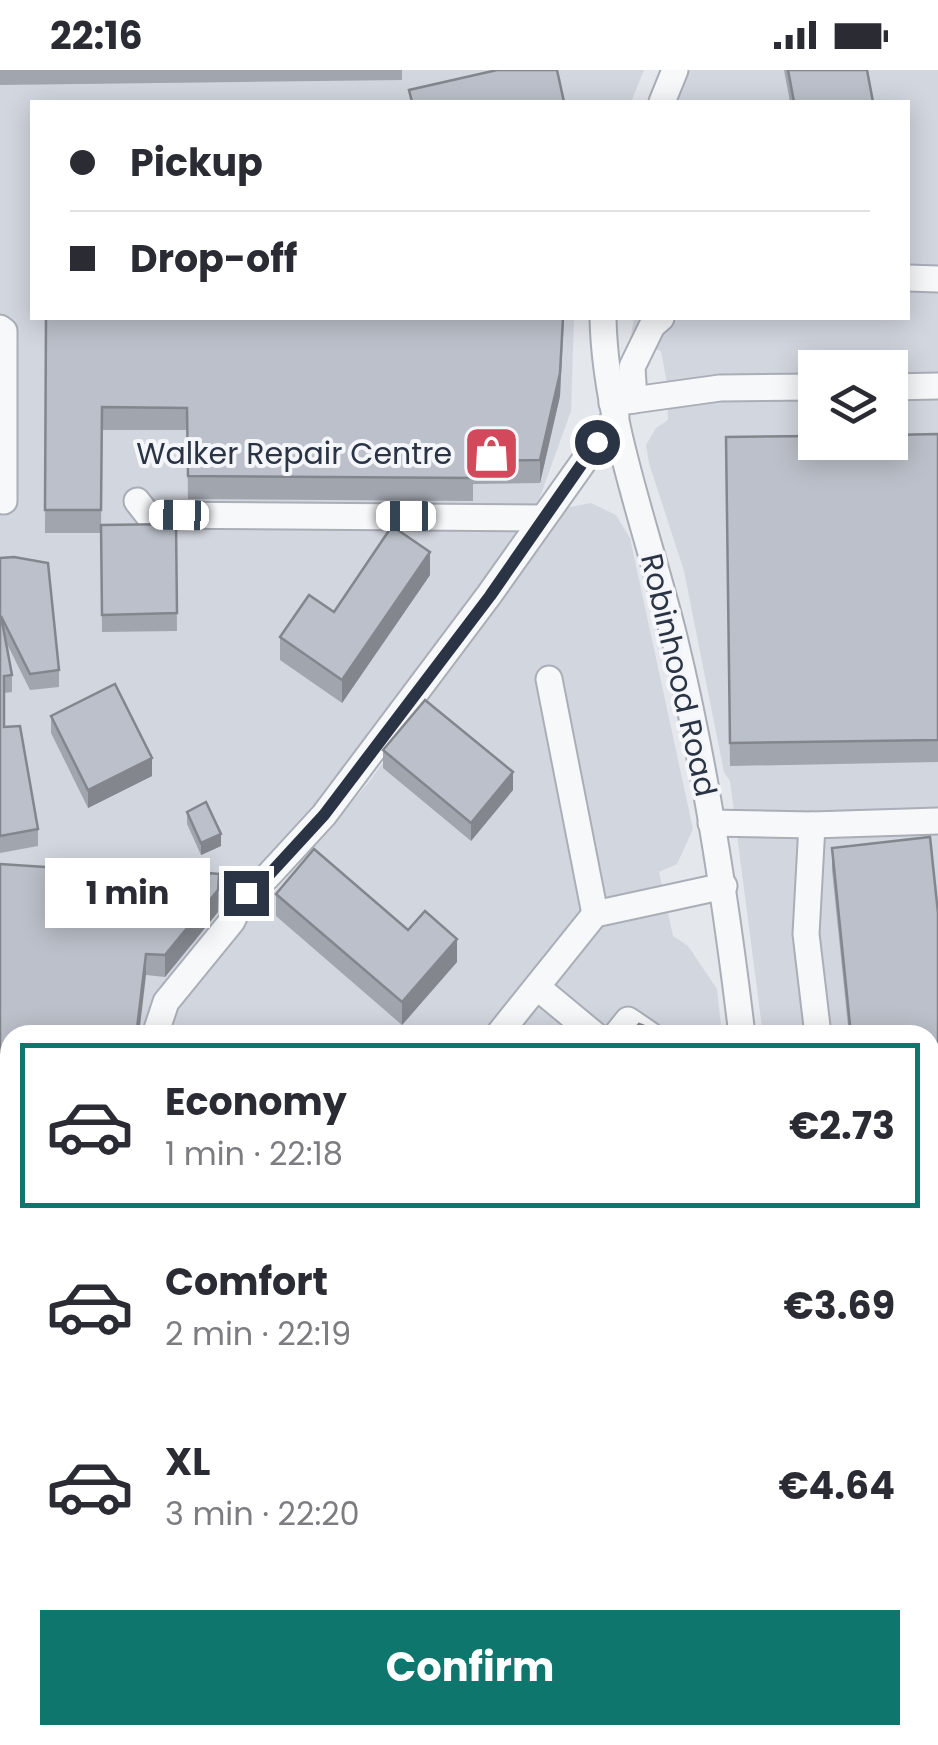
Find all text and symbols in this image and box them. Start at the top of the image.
text: 22:16 [50,9,143,62]
text: Pickup [130,136,263,189]
text: Drop-off [130,232,298,285]
map controls [798,350,908,460]
button: layers [798,350,908,460]
route start [575,420,620,465]
shop icon: Walker Repair Centre [461,423,521,483]
place label: Walker Repair Centre [136,432,452,475]
car [149,499,209,531]
car [376,501,436,531]
street label: Robinhood Road [630,549,728,801]
callout: 1 min [46,858,211,928]
text: 1 min [86,870,169,915]
route end [224,871,269,916]
text: Economy [165,1075,347,1128]
icon: car [45,1081,135,1171]
text: €2.73 [789,1099,895,1152]
text: 1 min · 22:18 [165,1131,343,1176]
text: Comfort [165,1255,328,1308]
icon: car [45,1261,135,1351]
text: €3.69 [783,1279,895,1332]
text: 2 min · 22:19 [165,1311,351,1356]
text: XL [165,1435,210,1488]
icon: car [45,1441,135,1531]
text: €4.64 [778,1459,895,1512]
text: 3 min · 22:20 [165,1491,360,1536]
button: Confirm [40,1610,900,1725]

